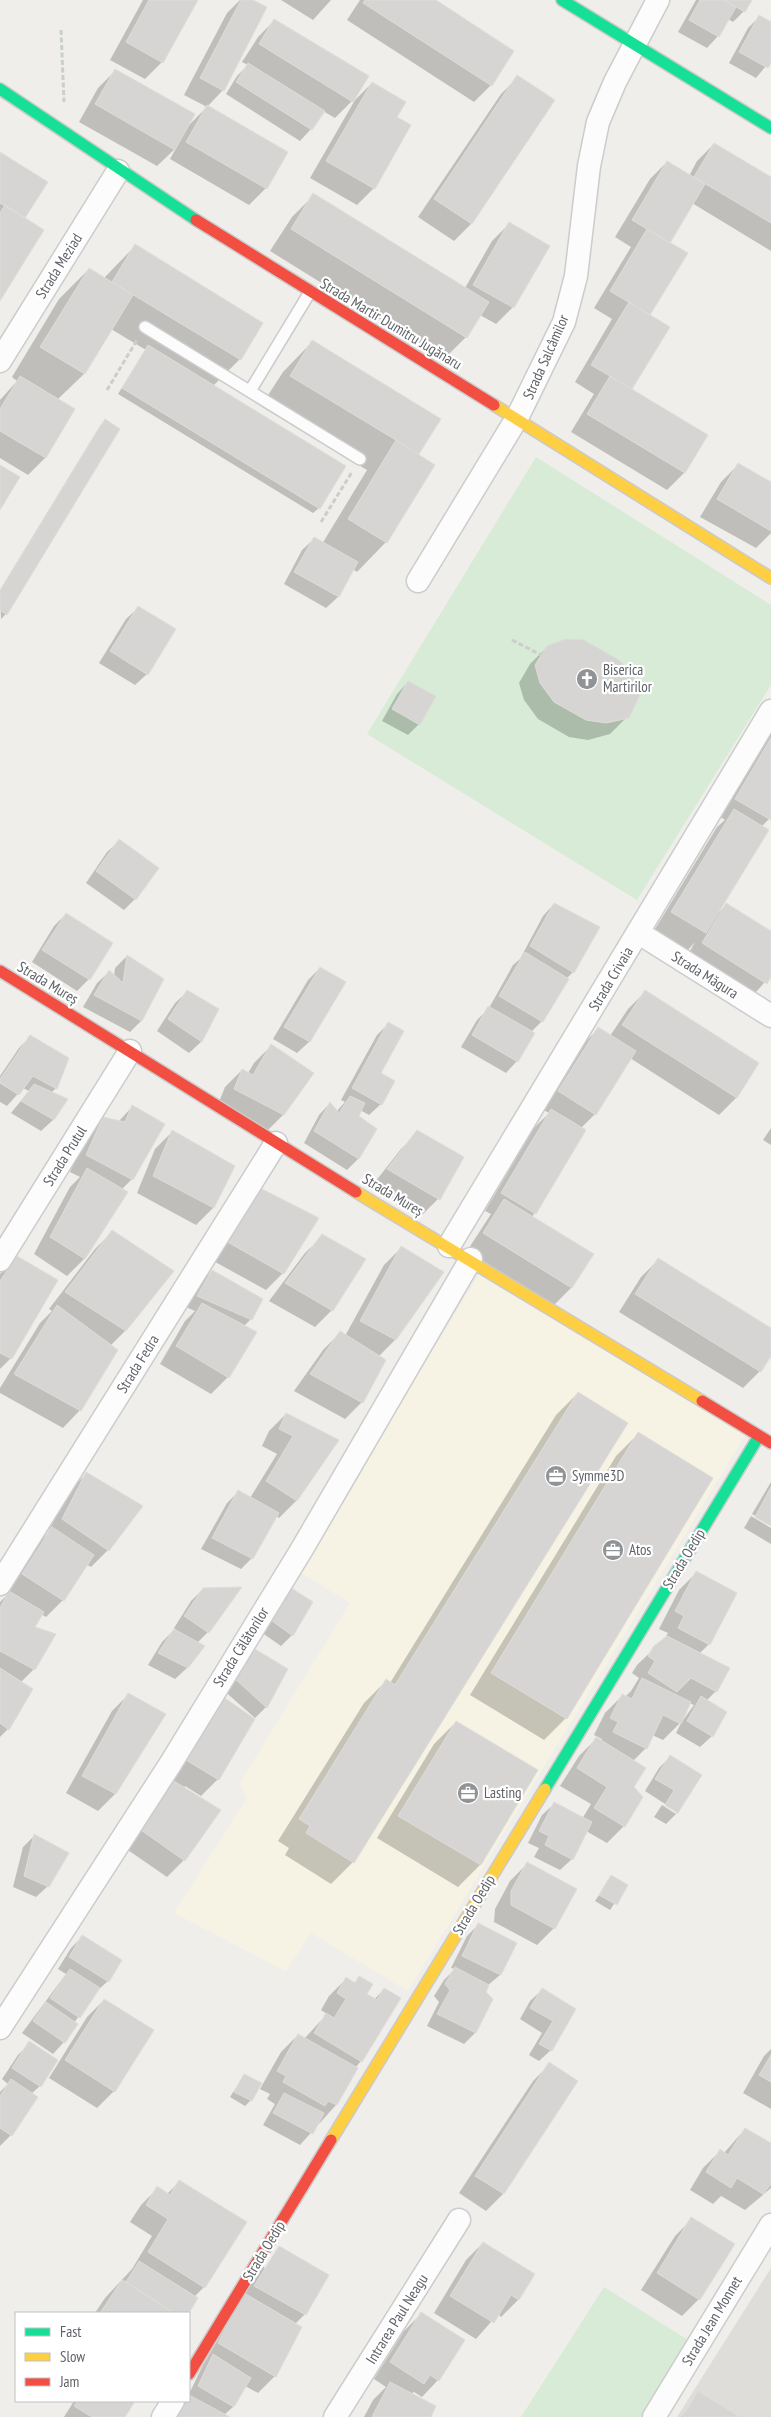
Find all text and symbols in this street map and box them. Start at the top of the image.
street label: Strada Meziad [31,230,86,302]
street label: Strada Martir Dumitru Jugănaru [317,274,466,373]
street label: Strada Salcâmilor [518,311,573,402]
place label: Biserica Martirilor [603,660,653,696]
church icon: Biserica Martirilor [575,667,599,691]
street label: Strada Crivaia [584,943,637,1014]
street label: Strada Măgura [668,947,742,1003]
street label: Strada Mureș [14,957,82,1008]
street label: Strada Prutul [39,1122,91,1189]
street label: Strada Mureș [359,1169,427,1220]
street label: Strada Fedra [112,1331,163,1396]
office icon: Symme3D [544,1464,568,1488]
place label: Symme3D [572,1466,625,1485]
street label: Strada Oedip [658,1525,709,1592]
office icon: Atos [601,1538,625,1562]
place label: Atos [629,1540,651,1559]
street label: Strada Călătorilor [209,1603,273,1690]
office icon: Lasting [456,1781,480,1805]
place label: Lasting [484,1783,522,1802]
street label: Strada Oedip [448,1871,499,1938]
street label: Strada Oedip [238,2217,289,2284]
street label: Intrarea Paul Neagu [361,2270,432,2367]
street label: Strada Jean Monnet [677,2272,746,2369]
legend [15,2312,190,2402]
text: Fast [60,2322,81,2341]
text: Slow [60,2347,85,2366]
text: Jam [59,2372,79,2391]

